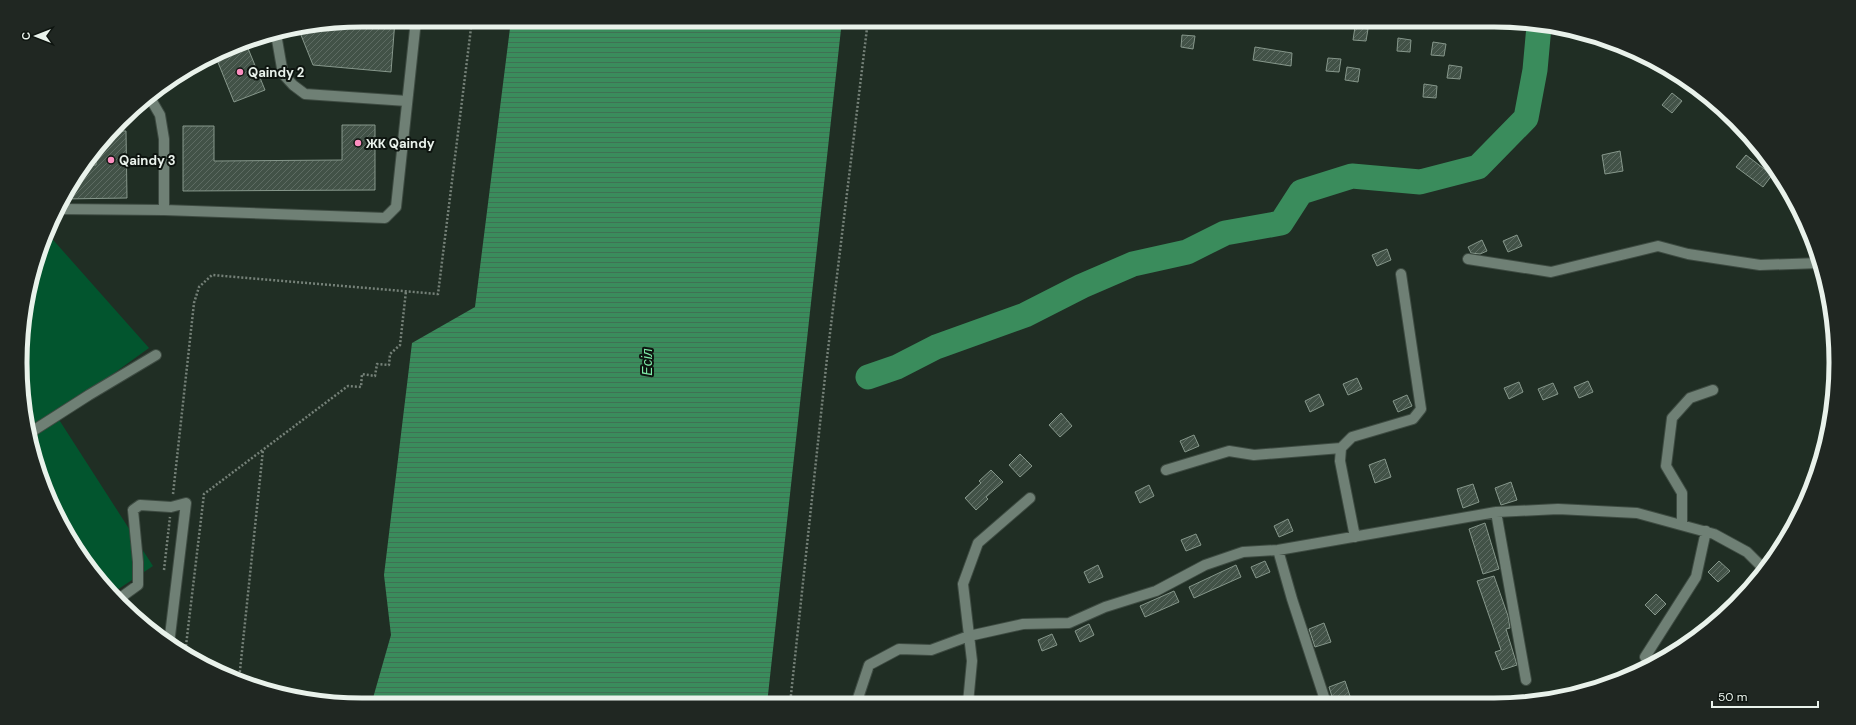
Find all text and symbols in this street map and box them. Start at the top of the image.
north arrow [16,16,56,56]
text: С [19,32,33,40]
place label: Qaindy 2 [248,64,304,81]
marker: Qaindy 2 [235,67,245,77]
place label: ЖК Qaindy [365,135,435,152]
marker: ЖК Qaindy [353,138,363,148]
place label: Qaindy 3 [119,152,176,169]
marker: Qaindy 3 [106,155,116,165]
water label: Есіл [638,348,656,376]
scale bar [1712,683,1818,709]
text: 50 m [1718,689,1747,705]

